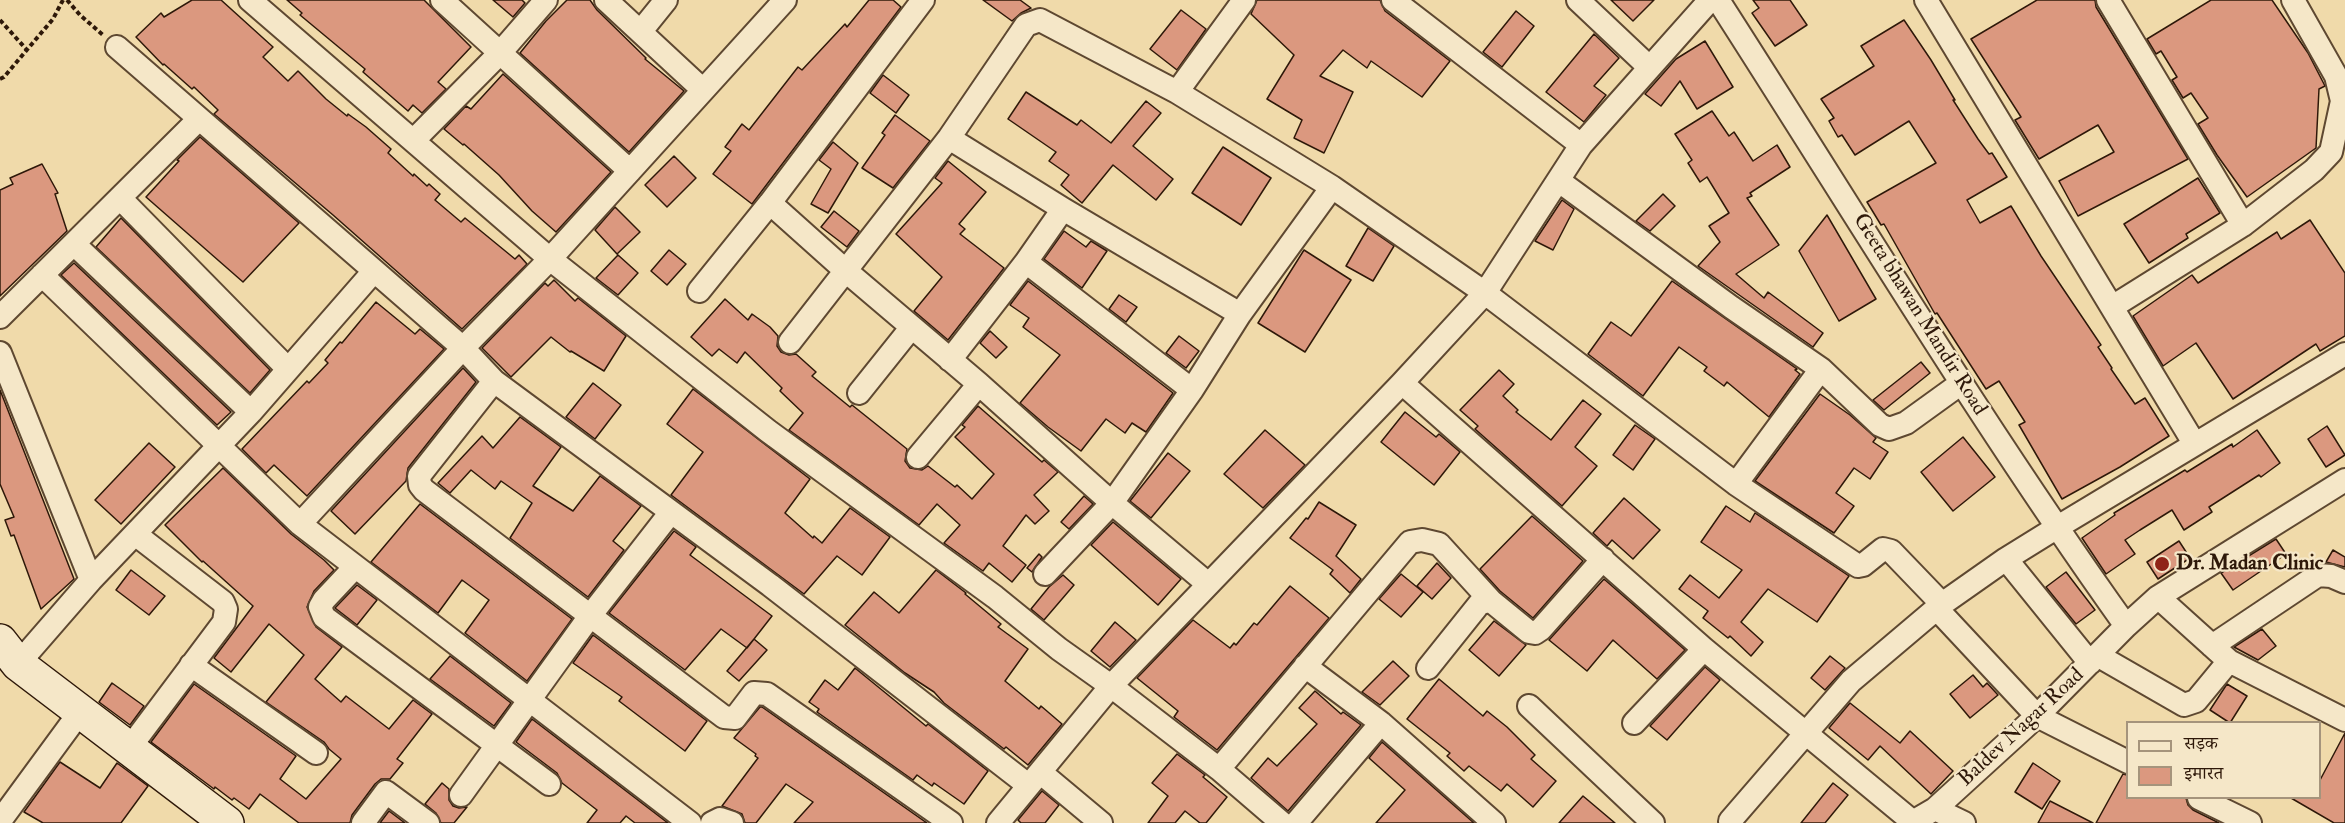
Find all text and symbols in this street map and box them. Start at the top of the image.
street label: Geeta bhawan Mandir Road [1847,209,1991,421]
place label: Dr. Madan Clinic [2176,551,2323,577]
marker: Dr. Madan Clinic [2153,555,2171,573]
street label: Baldev Nagar Road [1954,663,2090,793]
legend [2126,721,2321,799]
text: सड़क [2184,732,2218,755]
text: इमारत [2184,762,2223,785]

